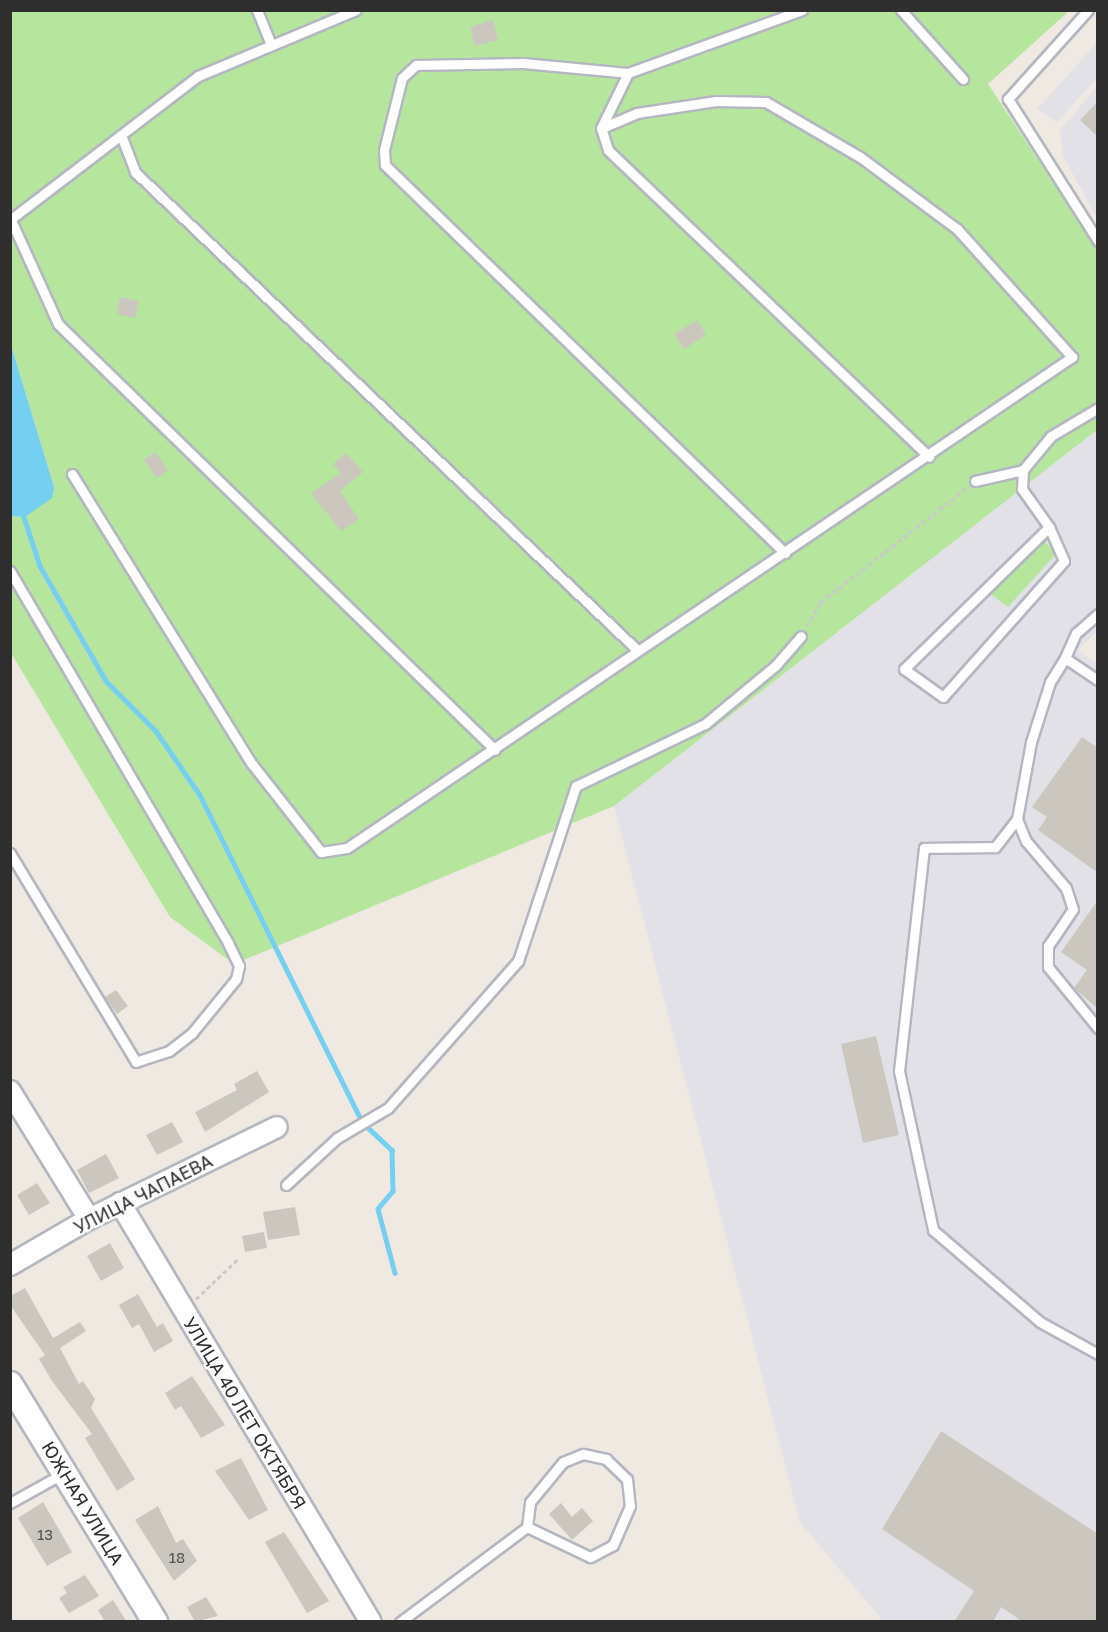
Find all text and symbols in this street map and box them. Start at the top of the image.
street label: УЛИЦА ЧАПАЕВА [70,1150,216,1238]
street label: УЛИЦА 40 ЛЕТ ОКТЯБРЯ [179,1313,311,1513]
street label: ЮЖНАЯ УЛИЦА [38,1437,128,1569]
house number: 13 [37,1526,53,1544]
house number: 18 [169,1549,185,1567]

